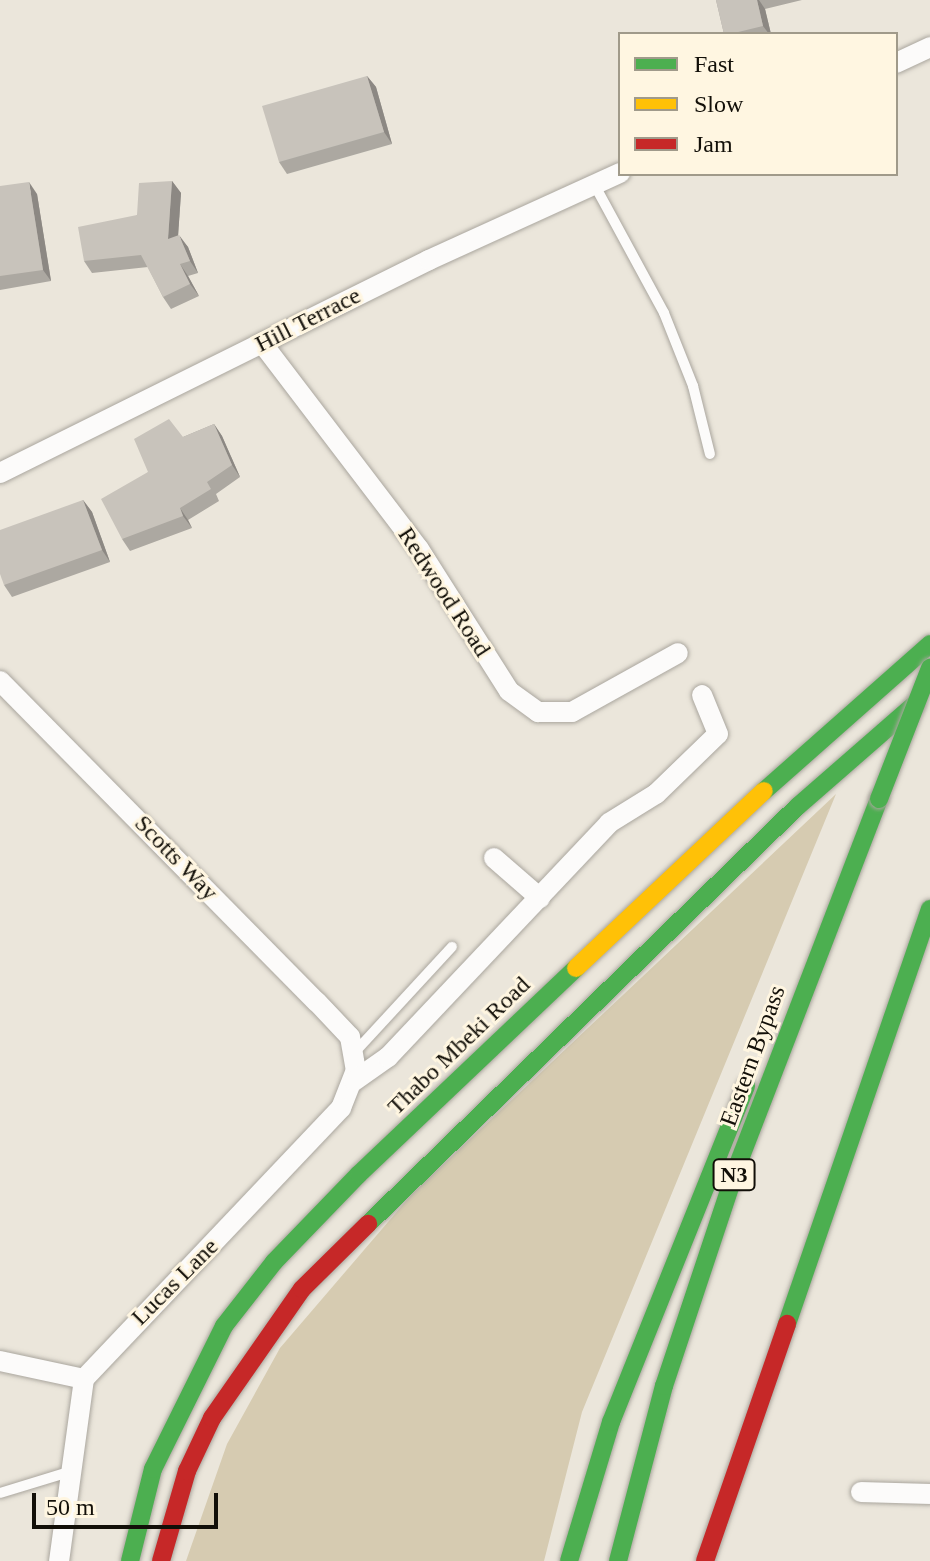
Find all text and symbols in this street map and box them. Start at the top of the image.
legend [618,32,898,176]
text: Fast [694,51,734,77]
text: Slow [694,91,743,117]
text: Jam [694,131,733,157]
street label: Hill Terrace [250,281,366,359]
street label: Redwood Road [391,522,497,662]
street label: Scotts Way [128,809,224,907]
street label: Thabo Mbeki Road [382,971,536,1121]
street label: Eastern Bypass [714,982,792,1130]
road number: N3 [712,1157,756,1193]
street label: Lucas Lane [125,1232,225,1332]
scale bar [36,1477,222,1527]
text: 50 m [46,1494,95,1520]

